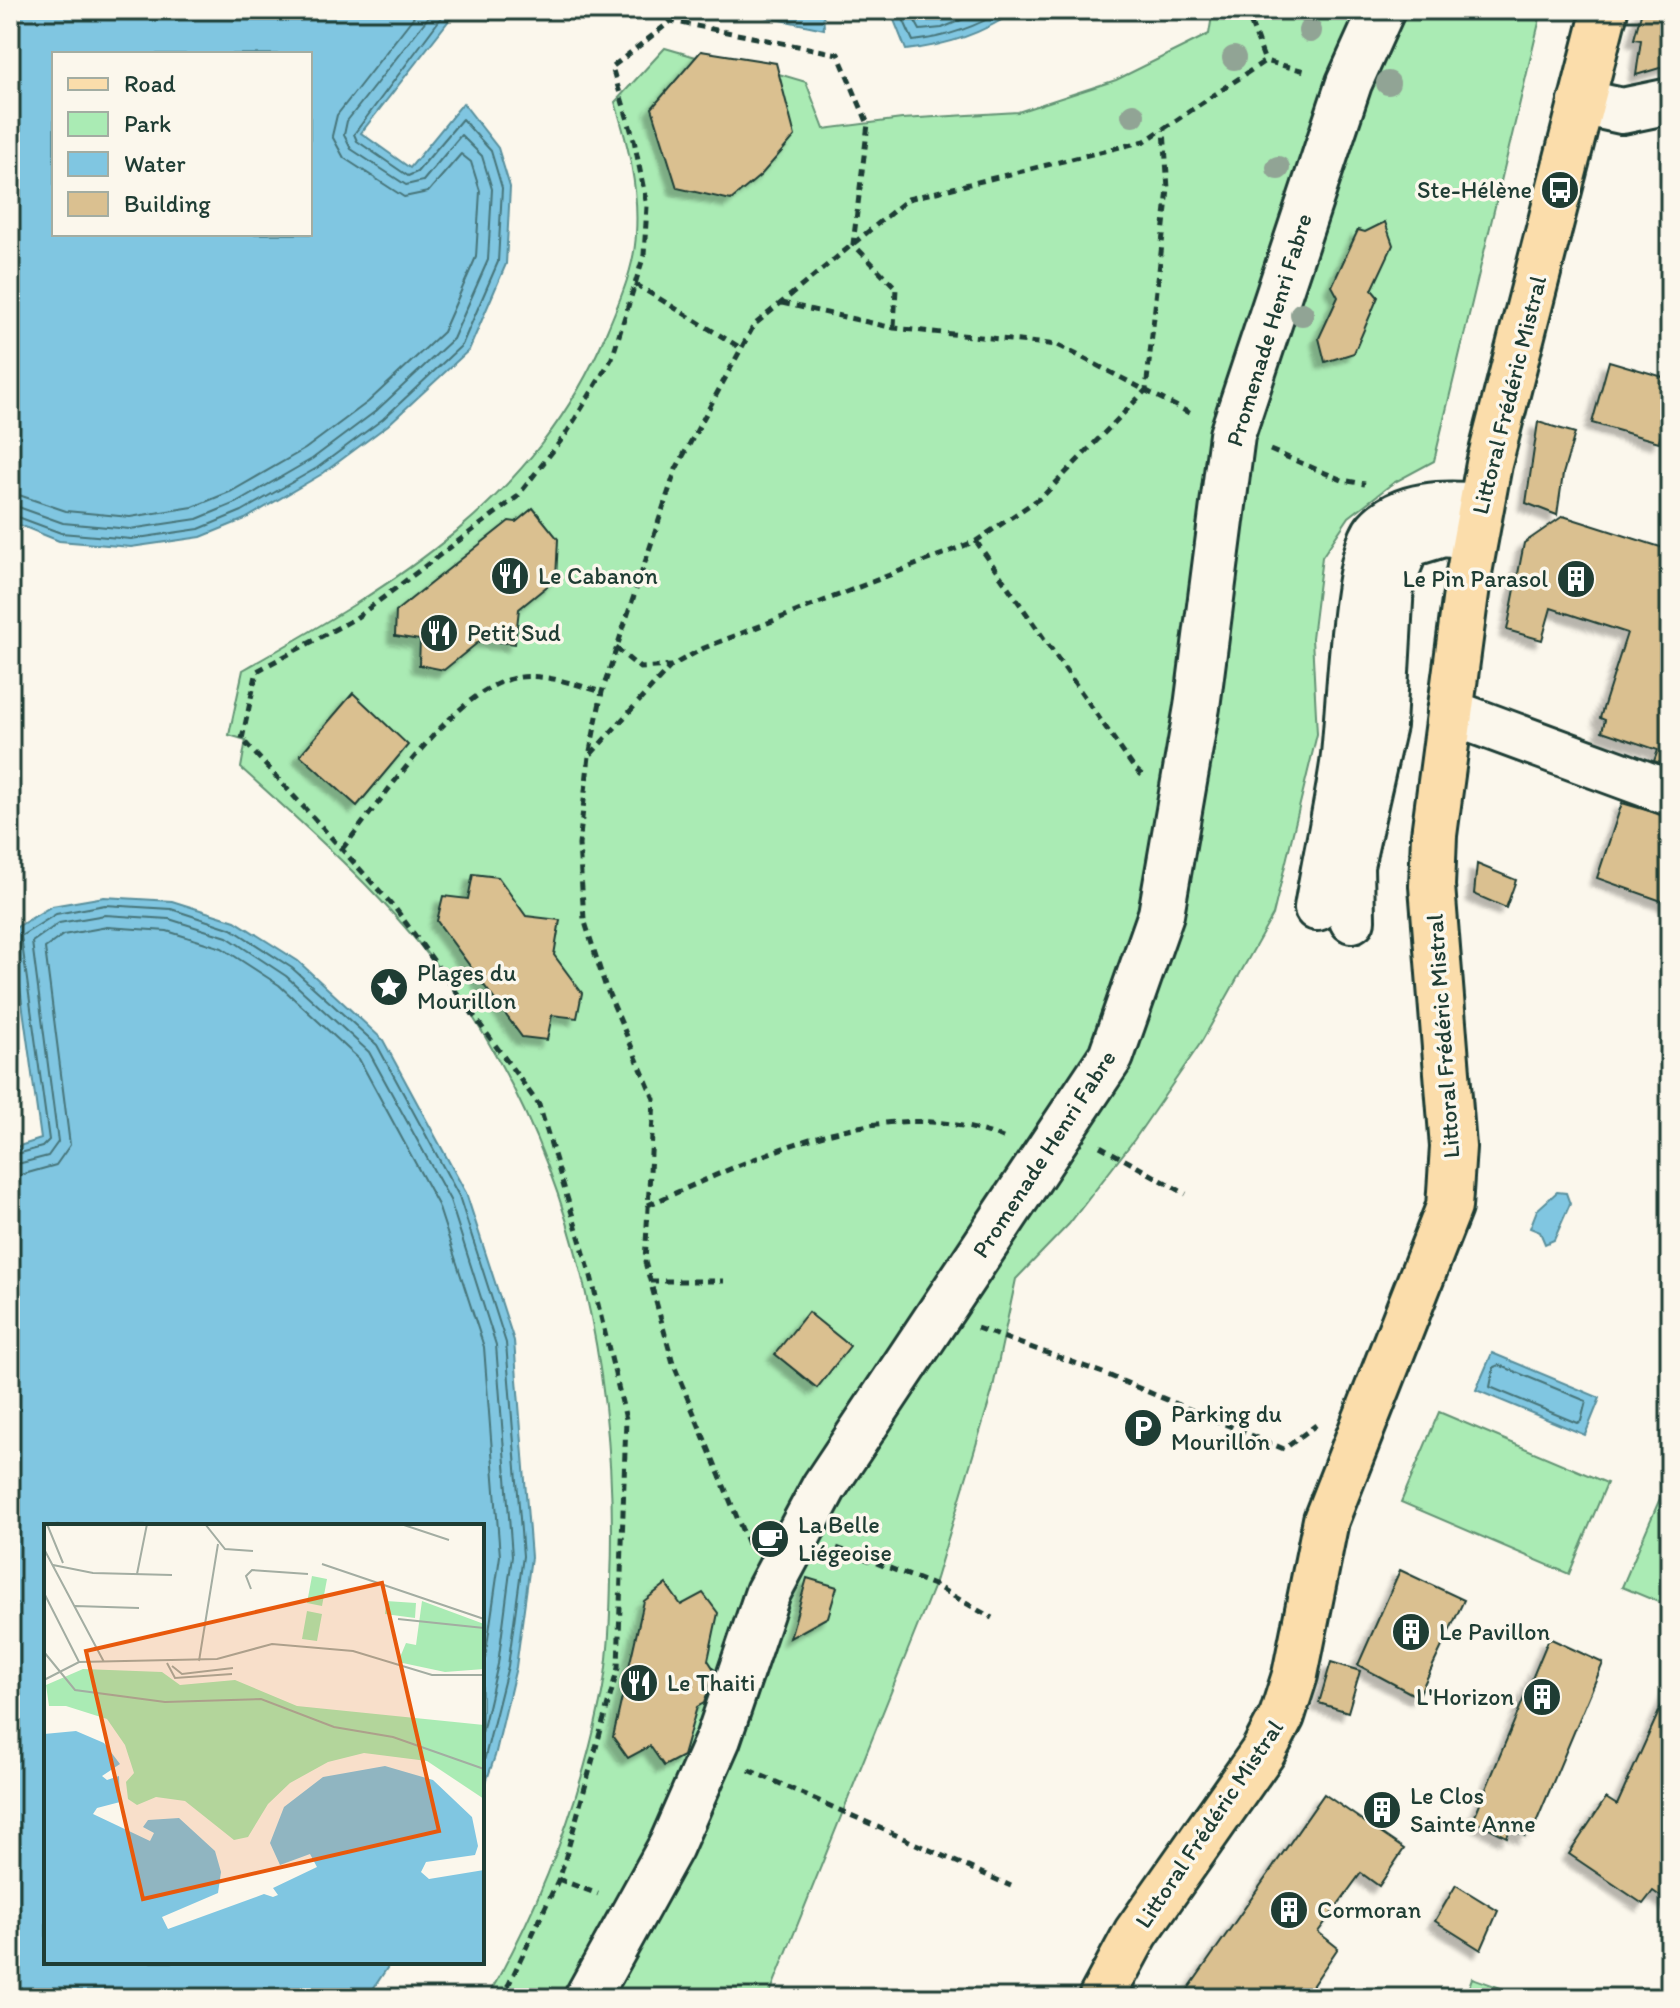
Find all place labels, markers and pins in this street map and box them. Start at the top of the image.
bus stop icon: Ste-Hélène [1539,169,1581,211]
place label: Ste-Hélène [1417,175,1532,204]
restaurant icon: Le Cabanon [489,555,531,597]
building icon: Le Pin Parasol [1555,558,1597,600]
place label: Le Cabanon [538,561,658,590]
place label: Le Pin Parasol [1402,564,1548,593]
restaurant icon: Petit Sud [418,612,460,654]
place label: Petit Sud [467,618,561,647]
place label: Plages du Mourillon [417,958,517,1015]
place icon: Plages du Mourillon [368,966,410,1008]
place label: Parking du Mourillon [1171,1399,1282,1456]
parking icon: Parking du Mourillon [1122,1407,1164,1449]
place label: La Belle Liégeoise [798,1510,892,1567]
cafe icon: La Belle Liégeoise [749,1518,791,1560]
building icon: Le Pavillon [1390,1611,1432,1653]
place label: Le Pavillon [1439,1617,1551,1646]
restaurant icon: Le Thaiti [618,1662,660,1704]
place label: Le Thaiti [667,1668,755,1697]
building icon: L'Horizon [1521,1676,1563,1718]
place label: L'Horizon [1416,1682,1514,1711]
place label: Le Clos Sainte Anne [1410,1781,1536,1838]
building icon: Le Clos Sainte Anne [1361,1789,1403,1831]
building icon: Cormoran [1268,1889,1310,1931]
place label: Cormoran [1317,1895,1422,1924]

